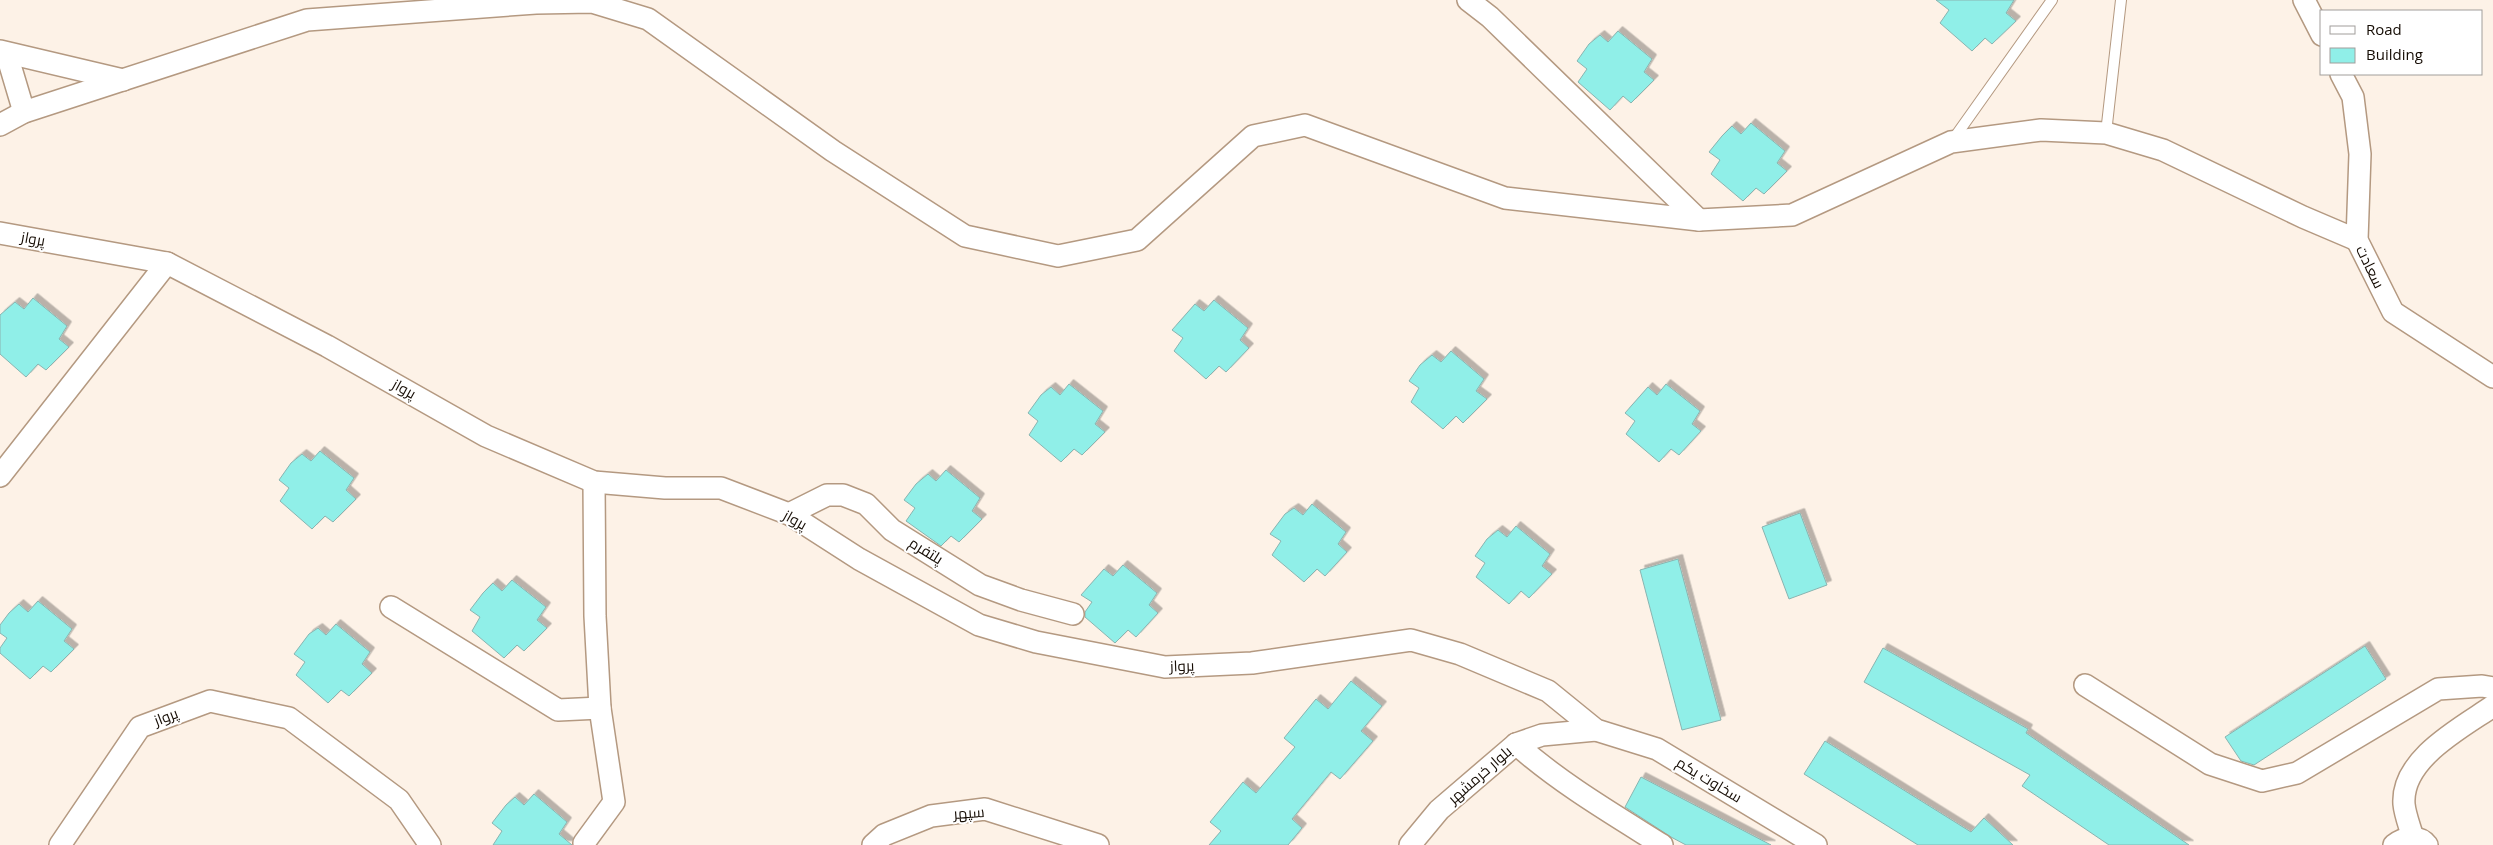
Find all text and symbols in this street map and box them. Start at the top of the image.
legend [2320,10,2483,75]
text: Road [2366,19,2402,39]
text: Building [2366,44,2423,64]
street label: پرواز [18,226,47,251]
street label: سعادت [2352,242,2390,291]
street label: پرواز [387,373,420,404]
street label: پرواز [778,504,811,535]
street label: پلتفرم [905,532,947,569]
street label: پرواز [1168,655,1195,676]
street label: پرواز [150,702,181,731]
street label: بلوار خرمشهر [1442,741,1516,809]
street label: سخاوت یکم [1672,752,1746,808]
street label: سپهر [952,801,985,824]

